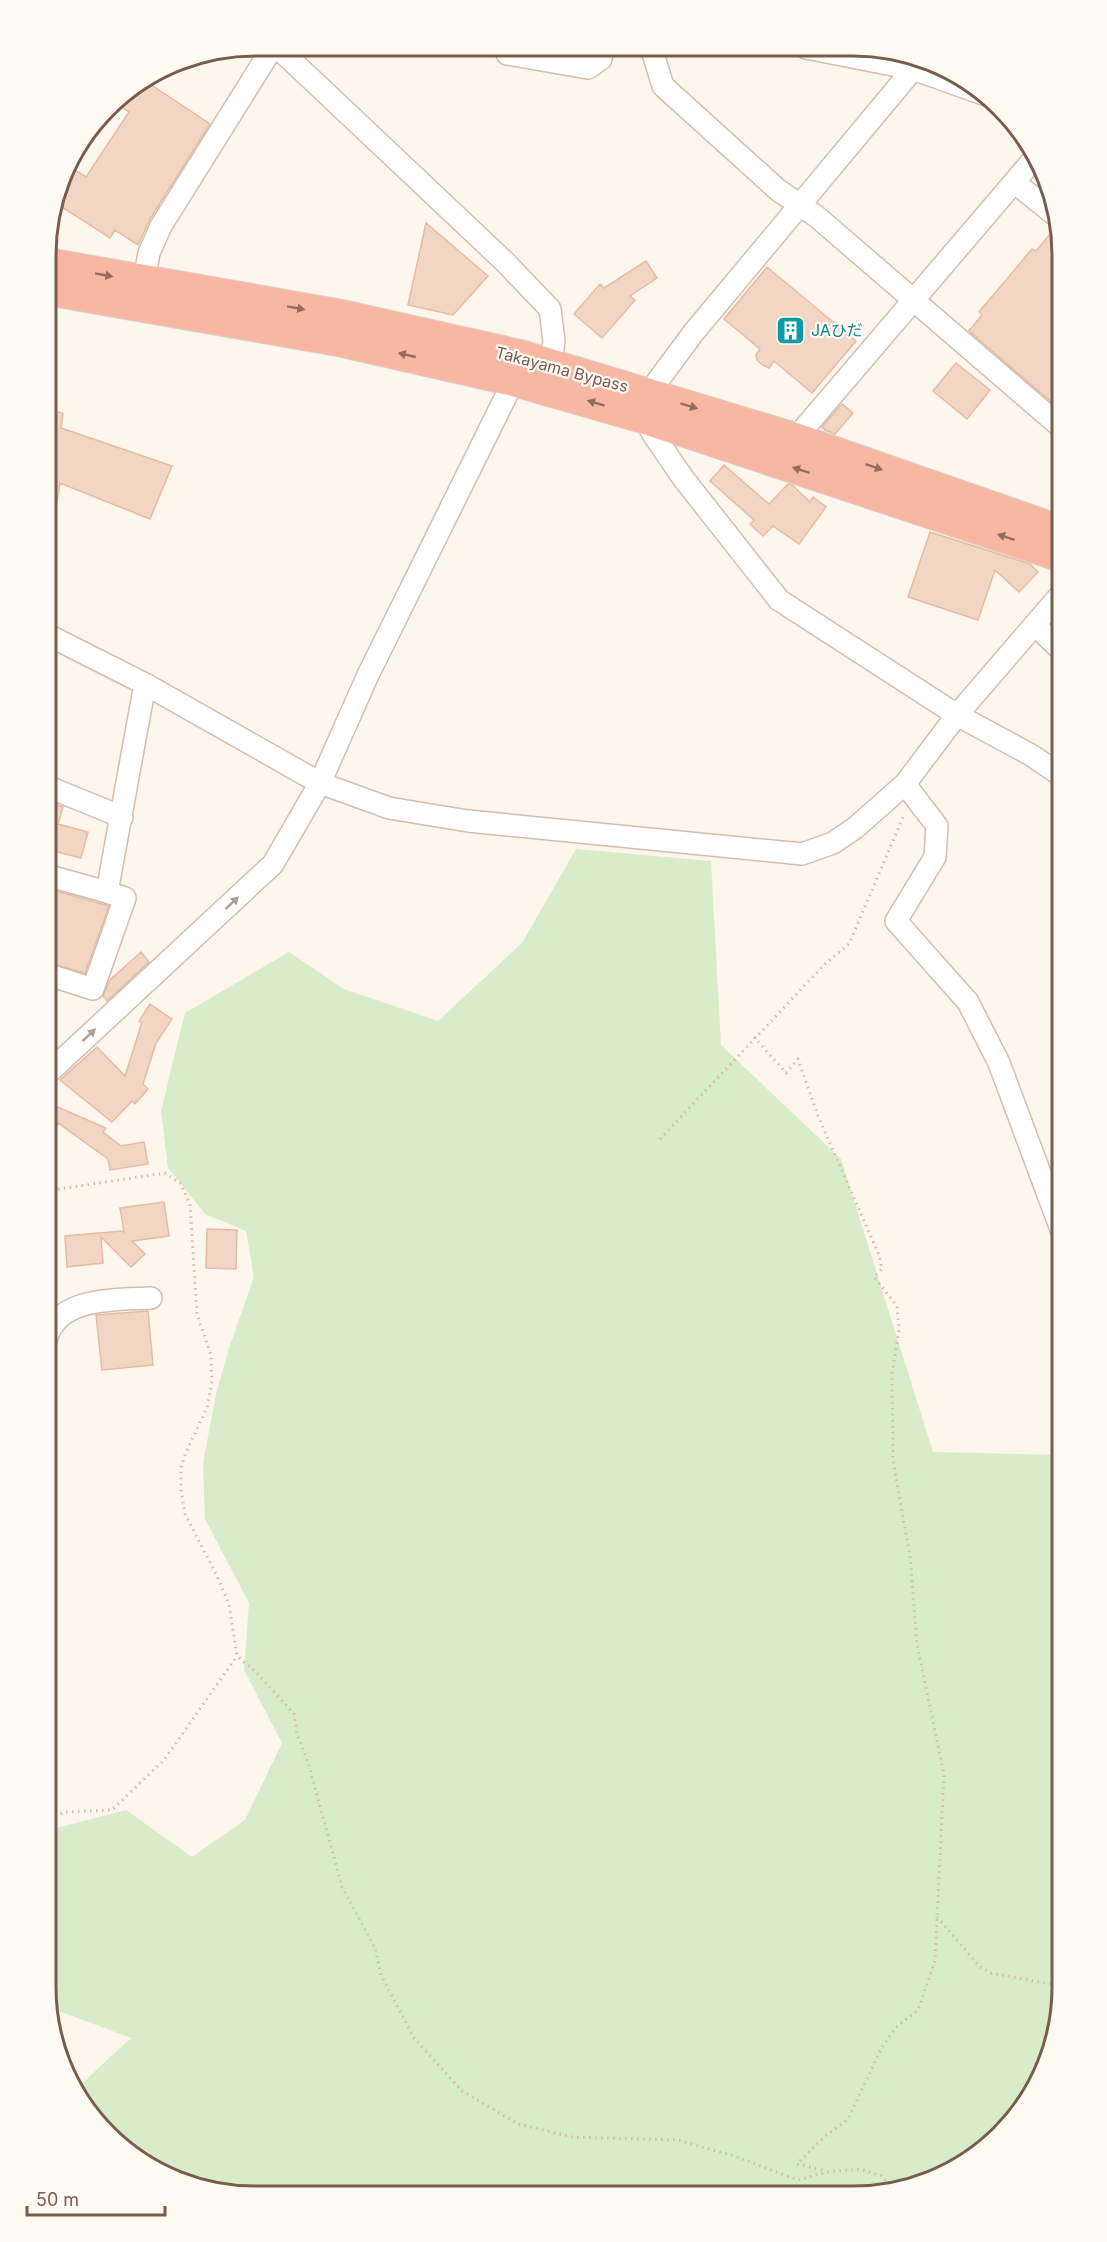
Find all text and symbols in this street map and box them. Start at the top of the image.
one-way arrow [95,270,114,279]
one-way arrow [287,304,306,313]
building icon: JAひだ [774,314,806,346]
place label: JAひだ [811,320,863,340]
street label: Takayama Bypass [494,342,630,396]
one-way arrow [398,350,416,360]
one-way arrow [587,398,605,407]
one-way arrow [680,402,698,412]
one-way arrow [865,463,883,472]
one-way arrow [792,464,810,474]
one-way arrow [997,532,1015,542]
one-way arrow [224,896,239,910]
one-way arrow [82,1029,96,1043]
scale bar [27,2179,165,2217]
text: 50 m [36,2189,79,2210]

